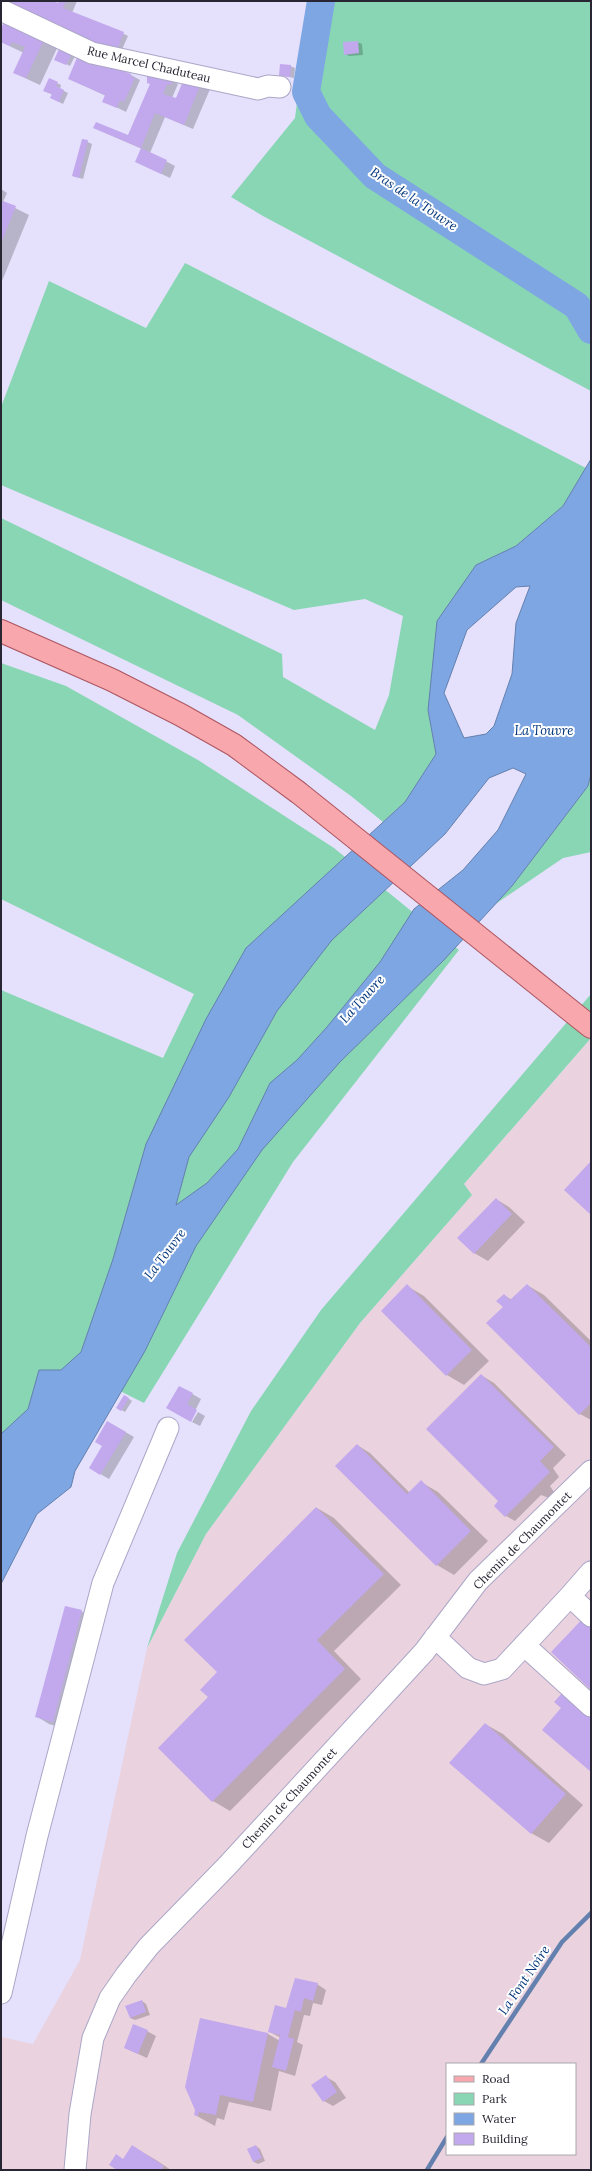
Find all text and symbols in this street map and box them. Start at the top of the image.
street label: Rue Marcel Chaduteau [86,42,212,86]
water label: Bras de la Touvre [367,163,461,235]
water label: La Touvre [515,722,573,739]
water label: La Touvre [336,971,388,1027]
water label: La Touvre [140,1225,190,1283]
street label: Chemin de Chaumontet [470,1487,575,1592]
street label: Chemin de Chaumontet [238,1744,340,1852]
water label: La Font Noire [495,1942,553,2018]
legend [446,2063,576,2155]
text: Road [482,2071,510,2086]
text: Park [482,2091,508,2106]
text: Water [482,2111,517,2126]
text: Building [482,2131,528,2146]

